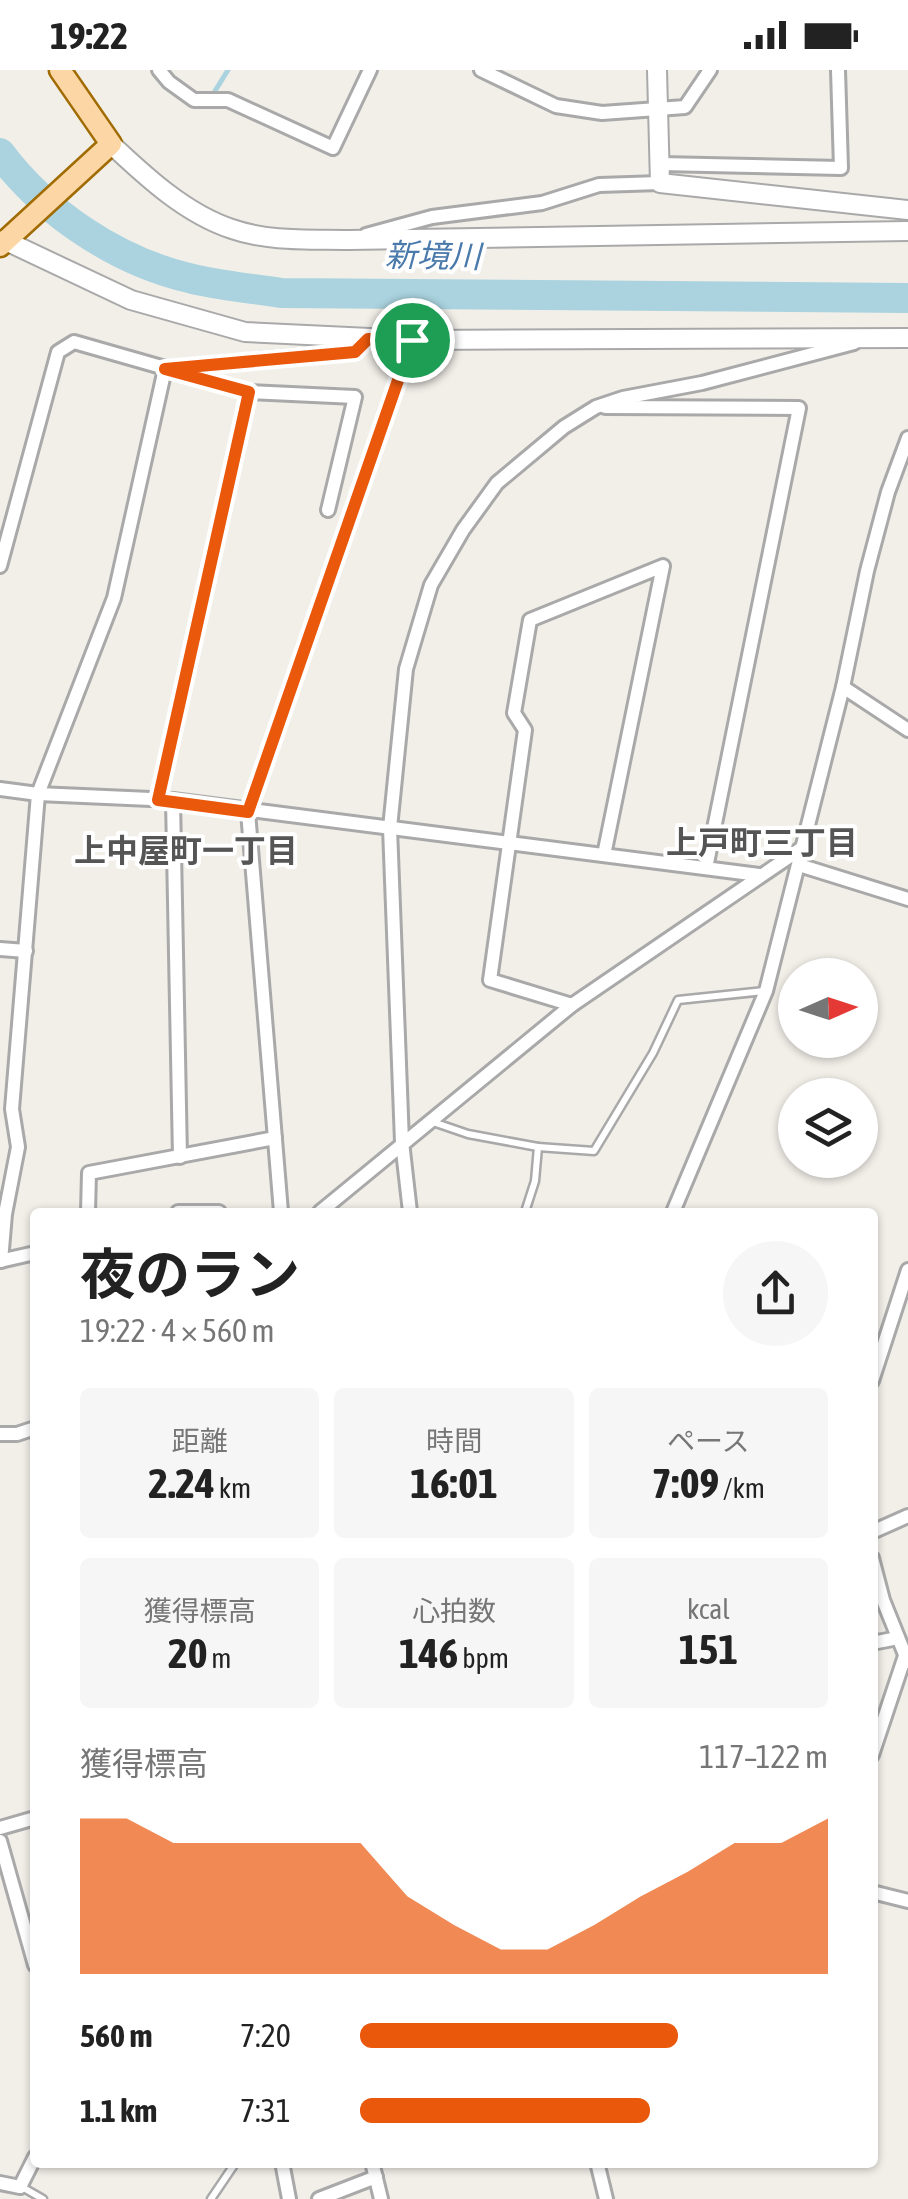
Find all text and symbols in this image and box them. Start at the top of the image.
text: 19:22 [50,14,128,57]
water label: 新境川 [385,236,484,275]
pin [370,298,455,383]
icon: arrive [385,313,440,368]
district label: 上戸町三丁目 [666,824,858,861]
district label: 上中屋町一丁目 [74,832,298,869]
north arrow [778,958,878,1058]
map controls [778,958,878,1178]
button: layers [778,1078,878,1178]
button: share [723,1241,828,1346]
text: 夜のラン [80,1243,300,1306]
text: 19:22 · 4 × 560 m [80,1312,274,1349]
text: 距離 [172,1425,228,1457]
text: 時間 [426,1425,482,1457]
text: ペース [667,1425,750,1457]
text: 2.24 [148,1459,215,1507]
text: 16:01 [410,1459,498,1507]
text: 7:09 [652,1459,719,1507]
text: km [215,1472,251,1504]
text: /km [719,1472,765,1504]
text: kcal [687,1593,730,1625]
text: 獲得標高 [144,1595,256,1627]
text: 心拍数 [412,1595,496,1627]
text: 151 [679,1625,738,1673]
text: 20 [168,1629,207,1677]
text: 146 [399,1629,458,1677]
text: m [207,1642,231,1674]
text: bpm [458,1642,509,1674]
text: 117–122 m [699,1738,828,1775]
text: 獲得標高 [80,1745,208,1782]
text: 560 m [80,2017,153,2054]
text: 7:20 [240,2017,291,2054]
text: 1.1 km [80,2092,157,2129]
text: 7:31 [240,2092,291,2129]

